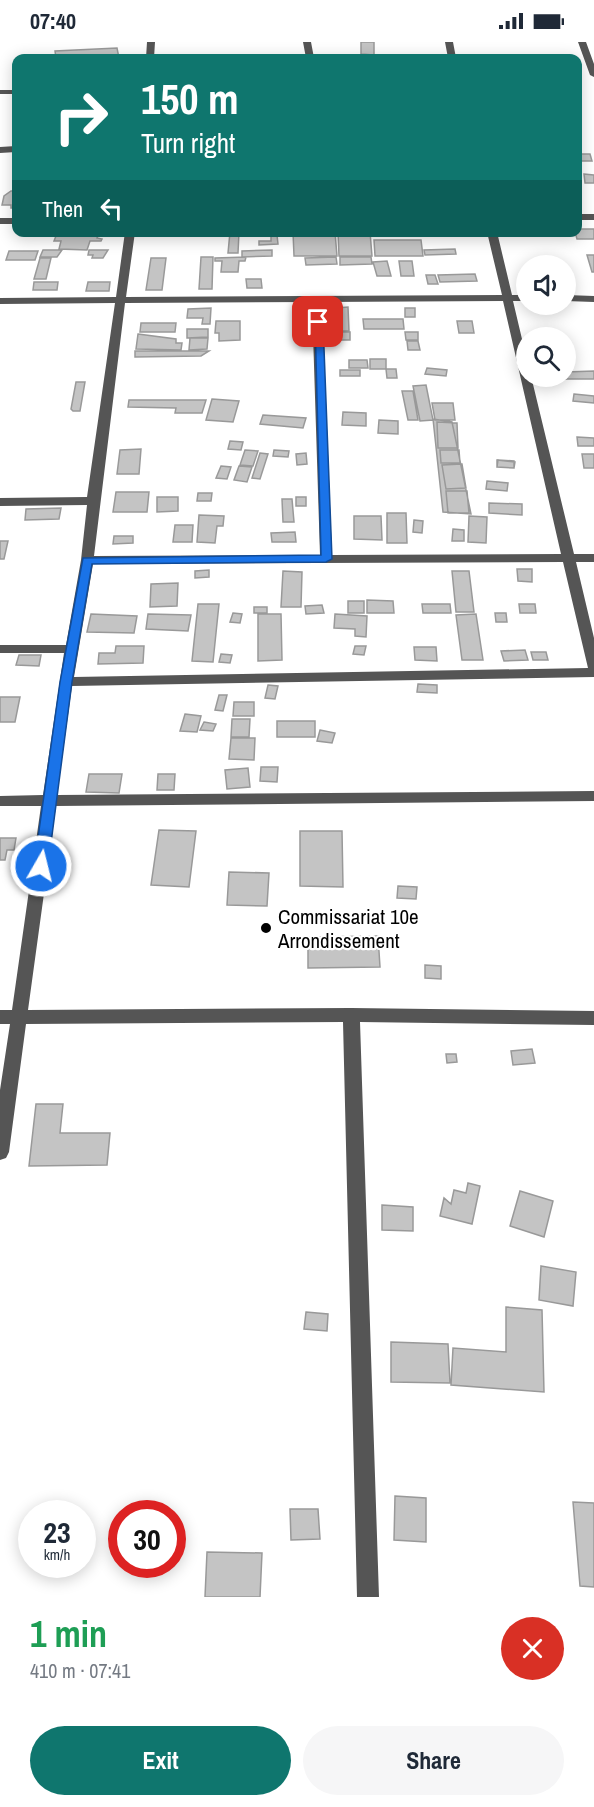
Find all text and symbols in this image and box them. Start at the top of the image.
text: 07:40 [30,6,76,36]
text: 150 m [141,71,239,127]
icon: right [42,78,120,156]
text: Turn right [141,125,235,161]
icon: left [95,192,128,225]
text: Then [42,194,83,224]
map controls [516,255,576,387]
button: sound [516,255,576,315]
pin [292,296,343,347]
icon: arrive [301,305,334,338]
button: search [516,327,576,387]
position arrow [9,834,73,898]
place label: Commissariat 10e Arrondissement [277,902,419,955]
marker: Commissariat 10e Arrondissement [259,921,273,935]
speed limit sign: 30 [108,1500,186,1578]
text: 23 [43,1512,71,1552]
text: km/h [44,1544,70,1565]
text: 1 min [30,1610,107,1658]
button: close [501,1617,564,1680]
text: 410 m · 07:41 [30,1657,130,1684]
button: Exit [30,1726,291,1795]
button: Share [303,1726,564,1795]

